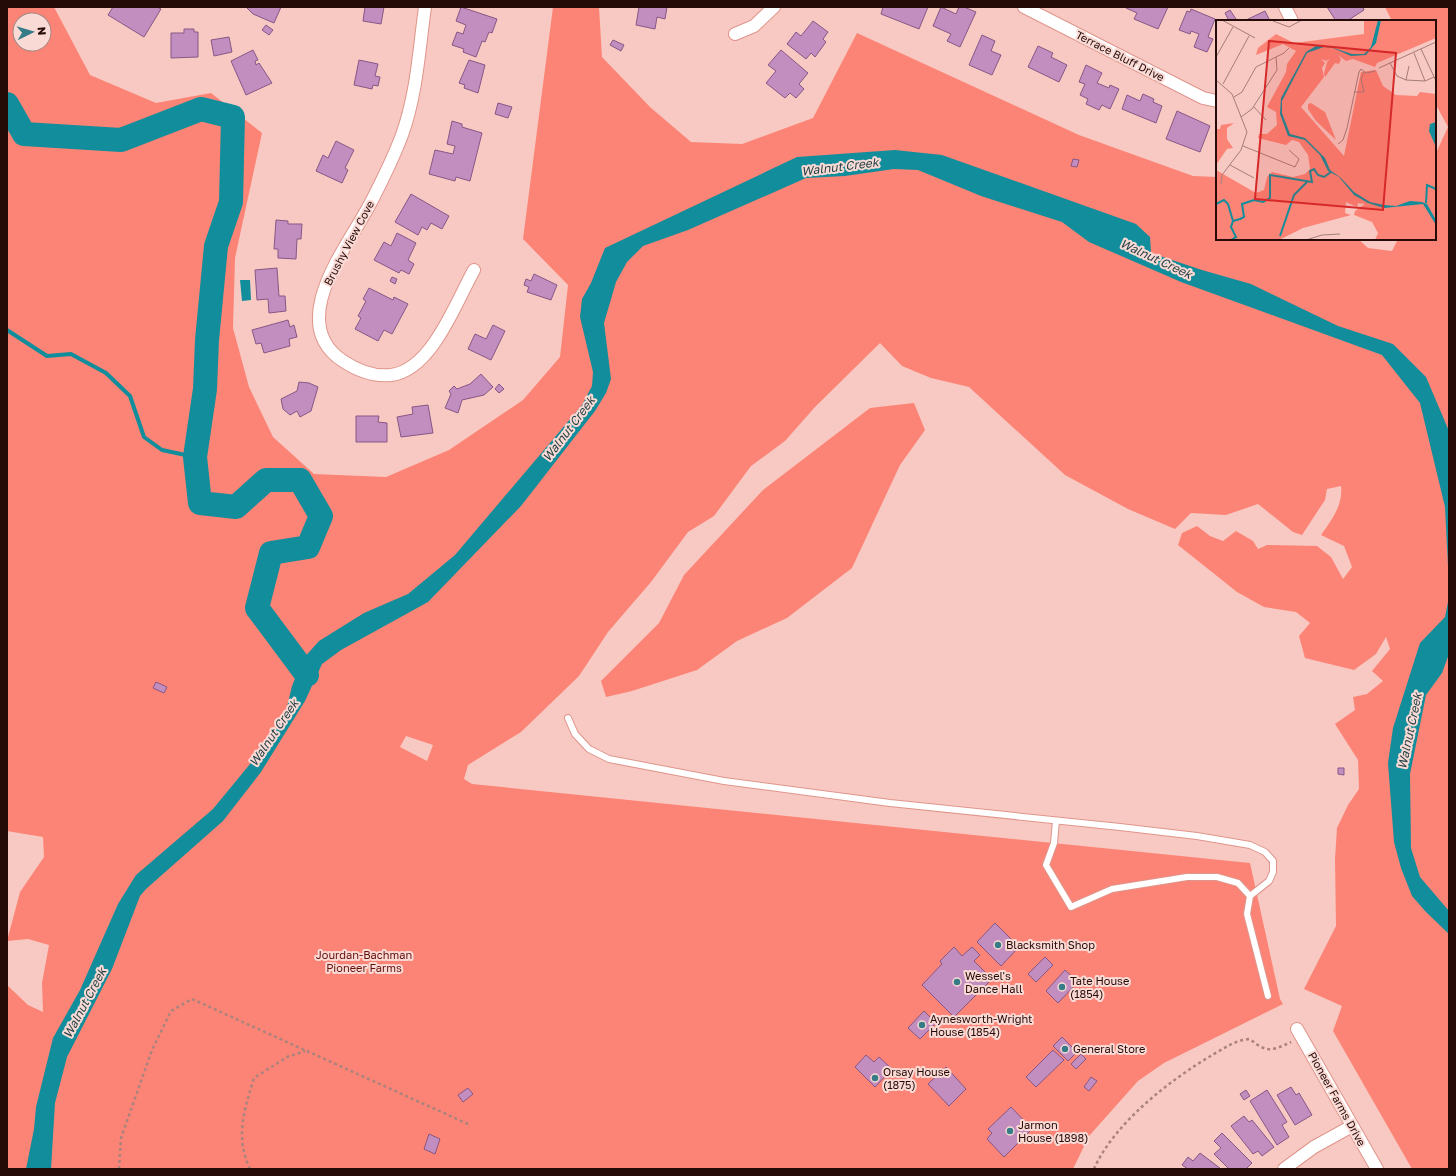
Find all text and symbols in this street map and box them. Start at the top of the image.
north arrow [12,12,52,52]
inset map [1216,20,1436,240]
text: N [36,26,49,36]
street label: Terrace Bluff Drive [1074,28,1167,84]
water label: Walnut Creek [801,154,881,179]
street label: Brushy View Cove [321,198,376,287]
water label: Walnut Creek [1118,235,1196,282]
water label: Walnut Creek [539,392,599,464]
water label: Walnut Creek [1394,690,1425,770]
water label: Walnut Creek [246,695,302,769]
place label: Blacksmith Shop [1006,938,1095,951]
marker: Blacksmith Shop [993,940,1003,950]
park label: Jourdan-Bachman Pioneer Farms [316,948,412,974]
water label: Walnut Creek [60,964,110,1041]
place label: Wessel's Dance Hall [965,969,1023,995]
place label: Tate House (1854) [1070,974,1129,1000]
marker: Wessel's Dance Hall [952,977,962,987]
marker: Tate House (1854) [1057,982,1067,992]
place label: Aynesworth-Wright House (1854) [930,1012,1033,1038]
marker: Aynesworth-Wright House (1854) [917,1020,927,1030]
place label: General Store [1073,1042,1145,1055]
marker: General Store [1060,1044,1070,1054]
street label: Pioneer Farms Drive [1306,1049,1369,1148]
place label: Orsay House (1875) [883,1065,950,1091]
marker: Orsay House (1875) [870,1073,880,1083]
place label: Jarmon House (1898) [1018,1118,1088,1144]
marker: Jarmon House (1898) [1005,1126,1015,1136]

